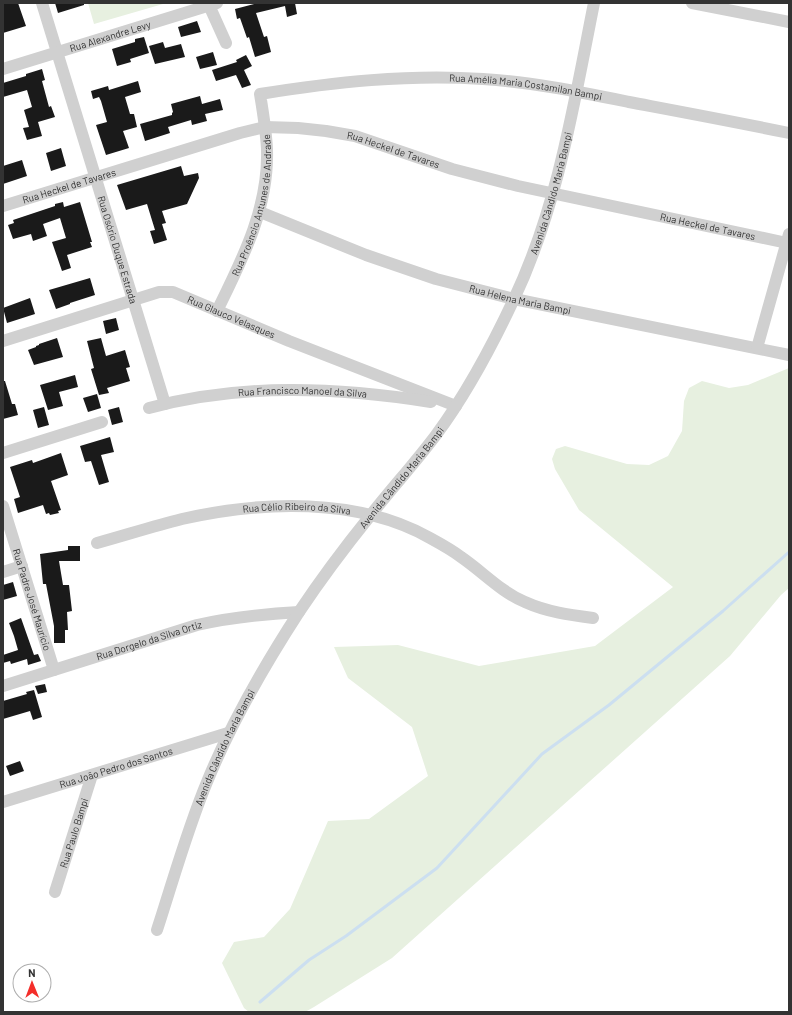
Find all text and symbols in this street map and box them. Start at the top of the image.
street label: Rua Alexandre Levy [68,18,152,54]
street label: Rua Amélia Maria Costamilan Bampi [449,72,603,102]
street label: Rua Heckel de Tavares [346,129,442,170]
street label: Avenida Cândido Maria Bampi [527,131,574,256]
street label: Rua Proêncio Antunes de Andrade [229,134,273,278]
street label: Rua Heckel de Tavares [21,166,117,206]
street label: Rua Osório Duque Estrada [95,194,140,305]
street label: Rua Heckel de Tavares [659,210,757,242]
street label: Rua Helena Maria Bampi [468,282,572,316]
street label: Rua Glauco Velasques [186,293,277,341]
street label: Rua Francisco Manoel da Silva [237,384,368,400]
street label: Avenida Cândido Maria Bampi [357,424,446,530]
street label: Rua Célio Ribeiro da Silva [242,500,352,517]
street label: Rua Padre José Maurício [11,547,54,652]
street label: Rua Dorgelo da Silva Ortiz [95,618,203,662]
street label: Avenida Cândido Maria Bampi [192,687,257,807]
street label: Rua João Pedro dos Santos [58,744,174,790]
street label: Rua Paulo Bampi [57,797,90,869]
north arrow [12,963,52,1003]
text: N [28,966,36,979]

